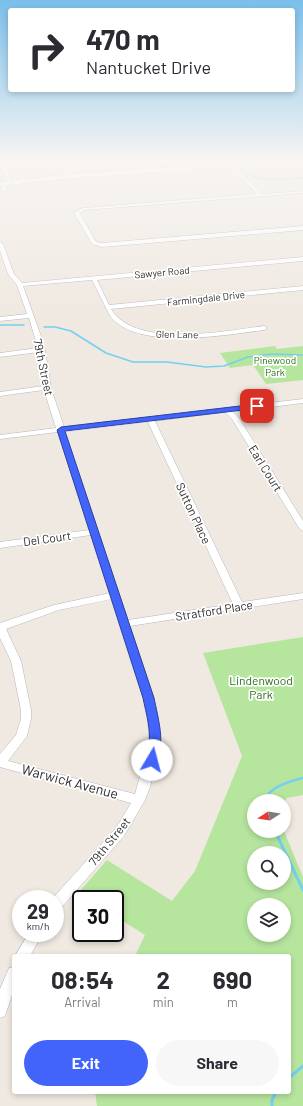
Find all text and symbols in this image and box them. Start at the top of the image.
text: 470 m [86,22,160,56]
icon: right [20,24,72,76]
text: Nantucket Drive [86,56,211,78]
street label: Sawyer Road [134,264,190,280]
street label: Farmingdale Drive [167,288,245,308]
street label: Glen Lane [156,328,198,340]
street label: 79th Street [31,337,57,397]
park label: Pinewood Park [254,354,296,378]
pin [240,389,274,423]
icon: arrive [246,395,268,417]
street label: Earl Court [246,442,286,494]
street label: Sutton Place [174,480,214,546]
street label: Del Court [22,528,72,548]
street label: Stratford Place [174,597,254,623]
park label: Lindenwood Park [229,673,293,701]
position arrow [131,739,173,781]
street label: Warwick Avenue [20,760,120,802]
north arrow [247,794,291,838]
map controls [247,794,291,942]
street label: 79th Street [85,814,133,868]
button: search [247,846,291,890]
speed limit sign: 30 [72,890,124,942]
button: layers [247,898,291,942]
text: 29 [27,899,49,923]
text: km/h [27,920,49,932]
text: 08:54 [51,965,114,994]
text: 2 [157,965,170,994]
text: 690 [213,965,252,994]
text: Arrival [64,994,101,1010]
text: min [153,994,174,1010]
text: m [227,994,238,1010]
button: Exit [24,1040,148,1086]
button: Share [156,1040,279,1086]

